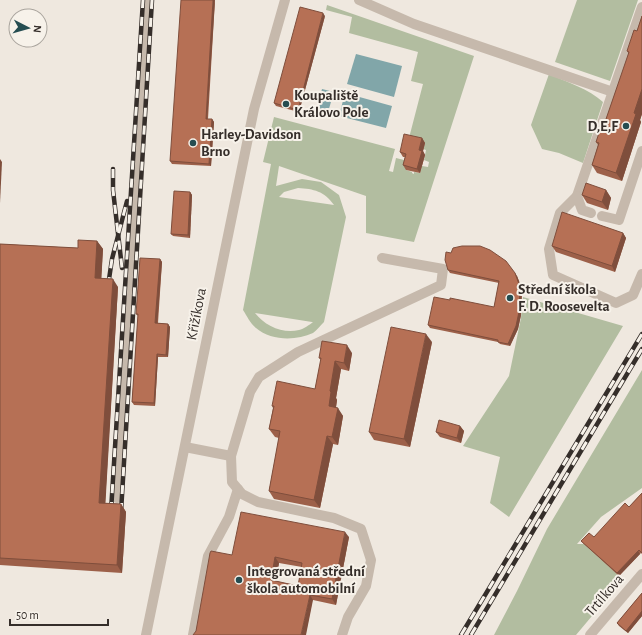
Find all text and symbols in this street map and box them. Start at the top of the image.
north arrow [8,8,48,48]
text: N [32,25,43,33]
place label: Koupaliště Královo Pole [294,88,369,120]
marker: Koupaliště Královo Pole [281,99,291,109]
place label: D,E,F [587,119,619,134]
marker: D,E,F [621,121,631,131]
place label: Harley-Davidson Brno [201,127,301,159]
marker: Harley-Davidson Brno [188,138,198,148]
place label: Střední škola F. D. Roosevelta [518,282,610,314]
street label: Křižíkova [184,287,209,342]
marker: Střední škola F. D. Roosevelta [505,293,515,303]
place label: Integrovaná střední škola automobilní [247,564,366,596]
street label: Trtílkova [582,571,627,619]
marker: Integrovaná střední škola automobilní [234,575,244,585]
scale bar [10,601,108,627]
text: 50 m [16,609,39,621]

